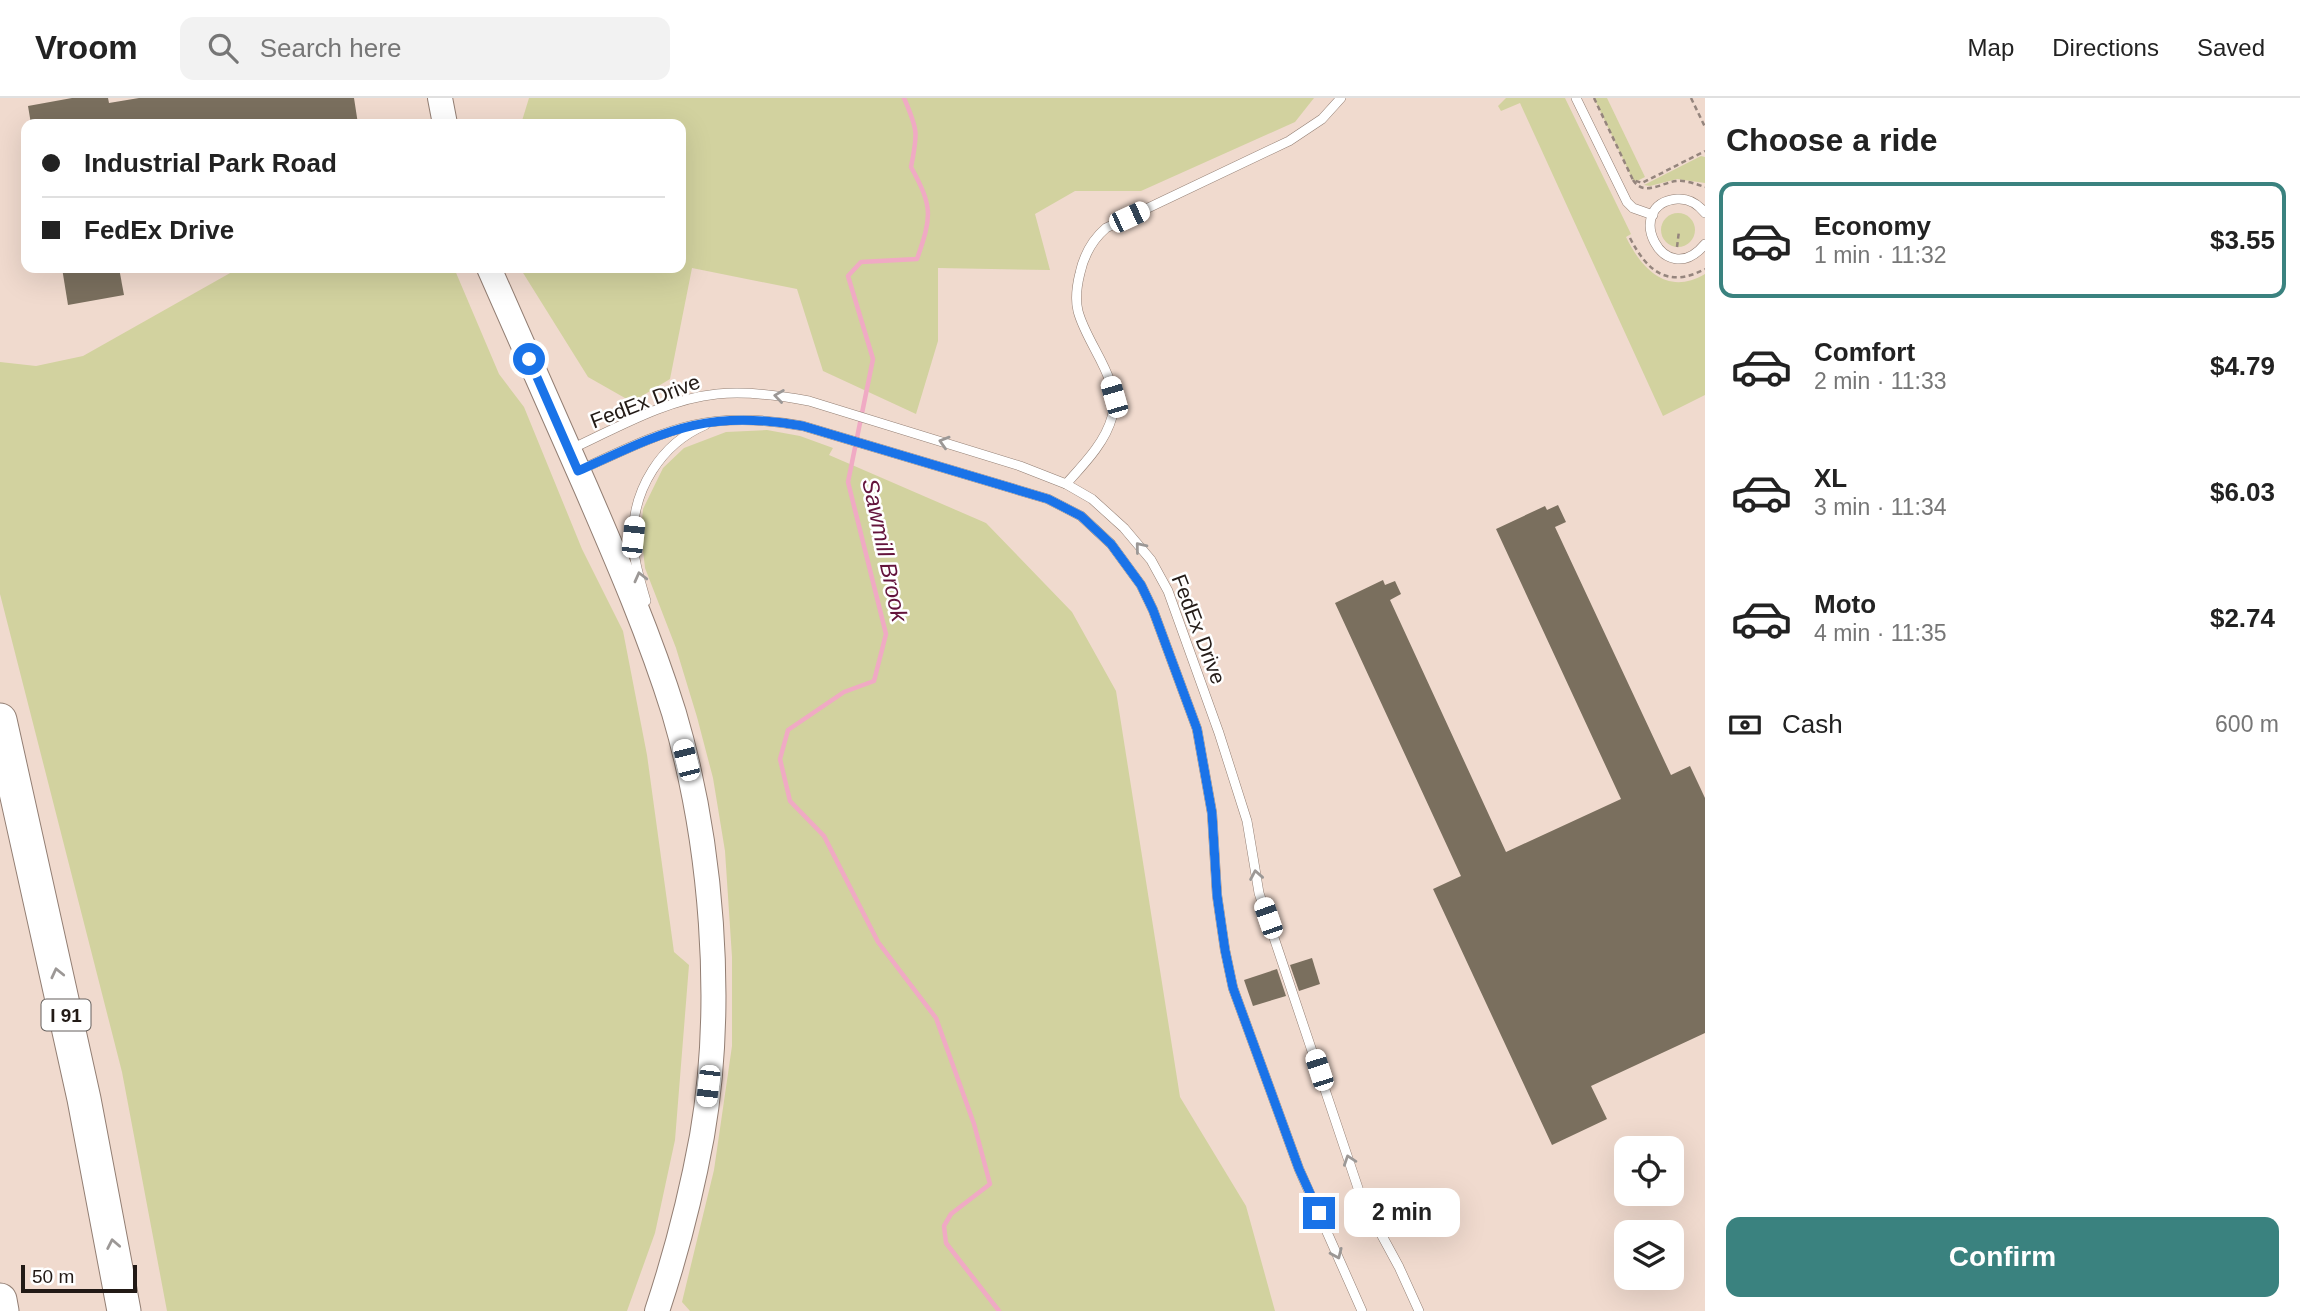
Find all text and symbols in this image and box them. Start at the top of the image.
search box [180,17,670,80]
text: Vroom [35,29,138,66]
icon: search [204,29,242,67]
text: Search here [260,33,401,63]
text: Map [1968,34,2014,61]
text: Directions [2052,34,2159,61]
text: Saved [2197,34,2265,61]
text: Choose a ride [1726,122,1938,158]
text: Industrial Park Road [84,148,337,178]
car [1106,199,1153,235]
icon: car [1730,209,1793,272]
text: Economy [1814,211,1931,241]
text: FedEx Drive [84,215,234,245]
text: $3.55 [2210,225,2275,255]
text: 1 min · 11:32 [1814,242,1947,268]
icon: car [1730,335,1793,398]
text: Comfort [1814,337,1915,367]
route start [513,343,545,375]
text: $4.79 [2210,351,2275,381]
text: 2 min · 11:33 [1814,368,1947,394]
street label: FedEx Drive [587,370,703,432]
car [1099,374,1130,420]
one-way arrow [774,388,785,403]
one-way arrow [938,435,950,450]
icon: car [1730,461,1793,524]
text: XL [1814,463,1847,493]
water label: Sawmill Brook [857,476,913,625]
text: $6.03 [2210,477,2275,507]
text: 3 min · 11:34 [1814,494,1947,520]
car [621,515,646,559]
one-way arrow [1136,542,1148,555]
one-way arrow [634,571,648,583]
street label: FedEx Drive [1168,571,1230,687]
icon: car [1730,587,1793,650]
text: Moto [1814,589,1876,619]
text: $2.74 [2210,603,2275,633]
text: 4 min · 11:35 [1814,620,1947,646]
icon: cash [1726,706,1764,744]
text: Cash [1782,709,1843,739]
text: 600 m [2215,711,2279,737]
car [671,737,702,783]
one-way arrow [1249,869,1264,880]
car [1252,895,1285,941]
one-way arrow [51,967,65,979]
road number: I 91 [42,1000,90,1030]
car [1303,1047,1336,1093]
car [696,1064,721,1108]
map controls [1614,1136,1684,1290]
button: locate [1614,1136,1684,1206]
one-way arrow [1343,1155,1357,1167]
callout: 2 min [1344,1188,1459,1238]
route end [1303,1197,1335,1229]
text: 2 min [1372,1199,1432,1225]
button: Confirm [1726,1217,2279,1297]
button: layers [1614,1220,1684,1290]
one-way arrow [106,1238,121,1250]
one-way arrow [1329,1247,1343,1259]
scale bar [21,1262,136,1294]
text: 50 m [32,1266,74,1287]

